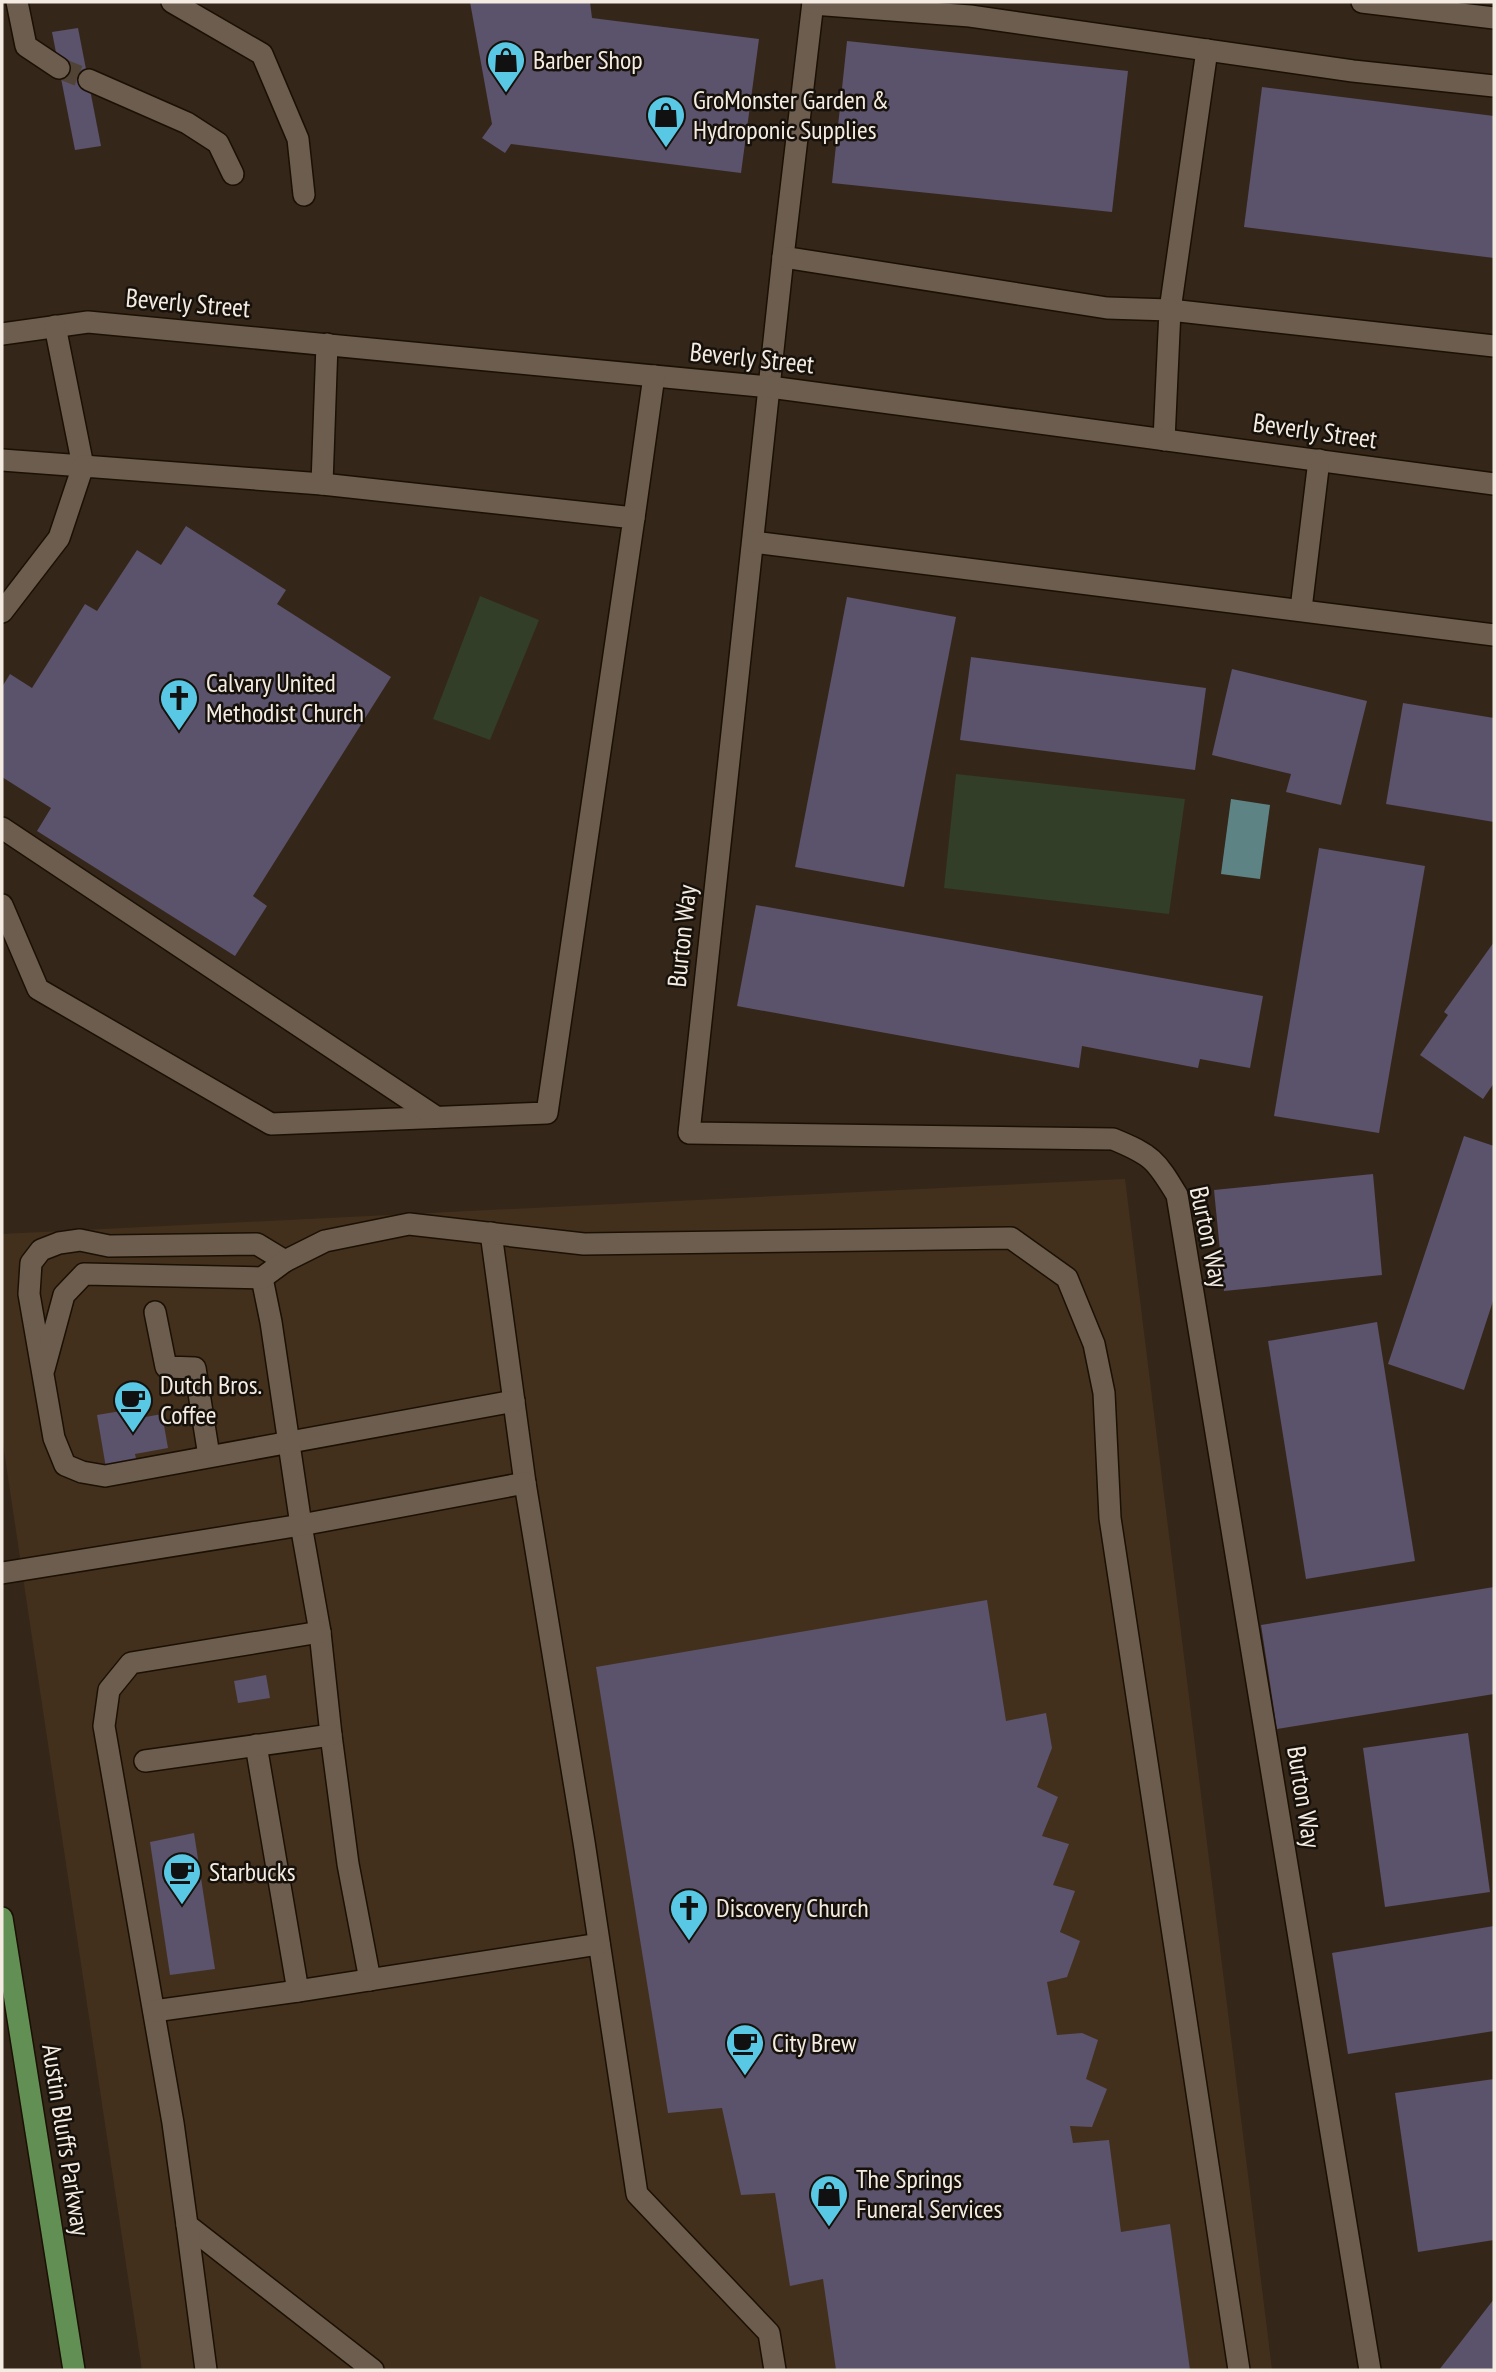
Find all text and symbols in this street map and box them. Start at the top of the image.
shop icon: Barber Shop [485,39,527,94]
place label: Barber Shop [533,43,643,76]
place label: GroMonster Garden & Hydroponic Supplies [693,83,889,146]
shop icon: GroMonster Garden & Hydroponic Supplies [645,94,687,149]
street label: Beverly Street [124,281,252,324]
street label: Beverly Street [688,335,816,380]
street label: Beverly Street [1251,405,1379,456]
place label: Calvary United Methodist Church [206,666,364,729]
church icon: Calvary United Methodist Church [158,677,200,732]
street label: Burton Way [660,883,703,989]
street label: Burton Way [1183,1183,1236,1291]
place label: Dutch Bros. Coffee [160,1368,262,1431]
cafe icon: Dutch Bros. Coffee [112,1379,154,1434]
street label: Burton Way [1280,1744,1329,1850]
cafe icon: Starbucks [161,1851,203,1906]
place label: Starbucks [209,1855,296,1888]
church icon: Discovery Church [668,1887,710,1942]
place label: Discovery Church [716,1891,869,1924]
cafe icon: City Brew [724,2022,766,2077]
place label: City Brew [772,2026,857,2059]
street label: Austin Bluffs Parkway [35,2042,98,2238]
place label: The Springs Funeral Services [856,2162,1002,2225]
shop icon: The Springs Funeral Services [808,2173,850,2228]

